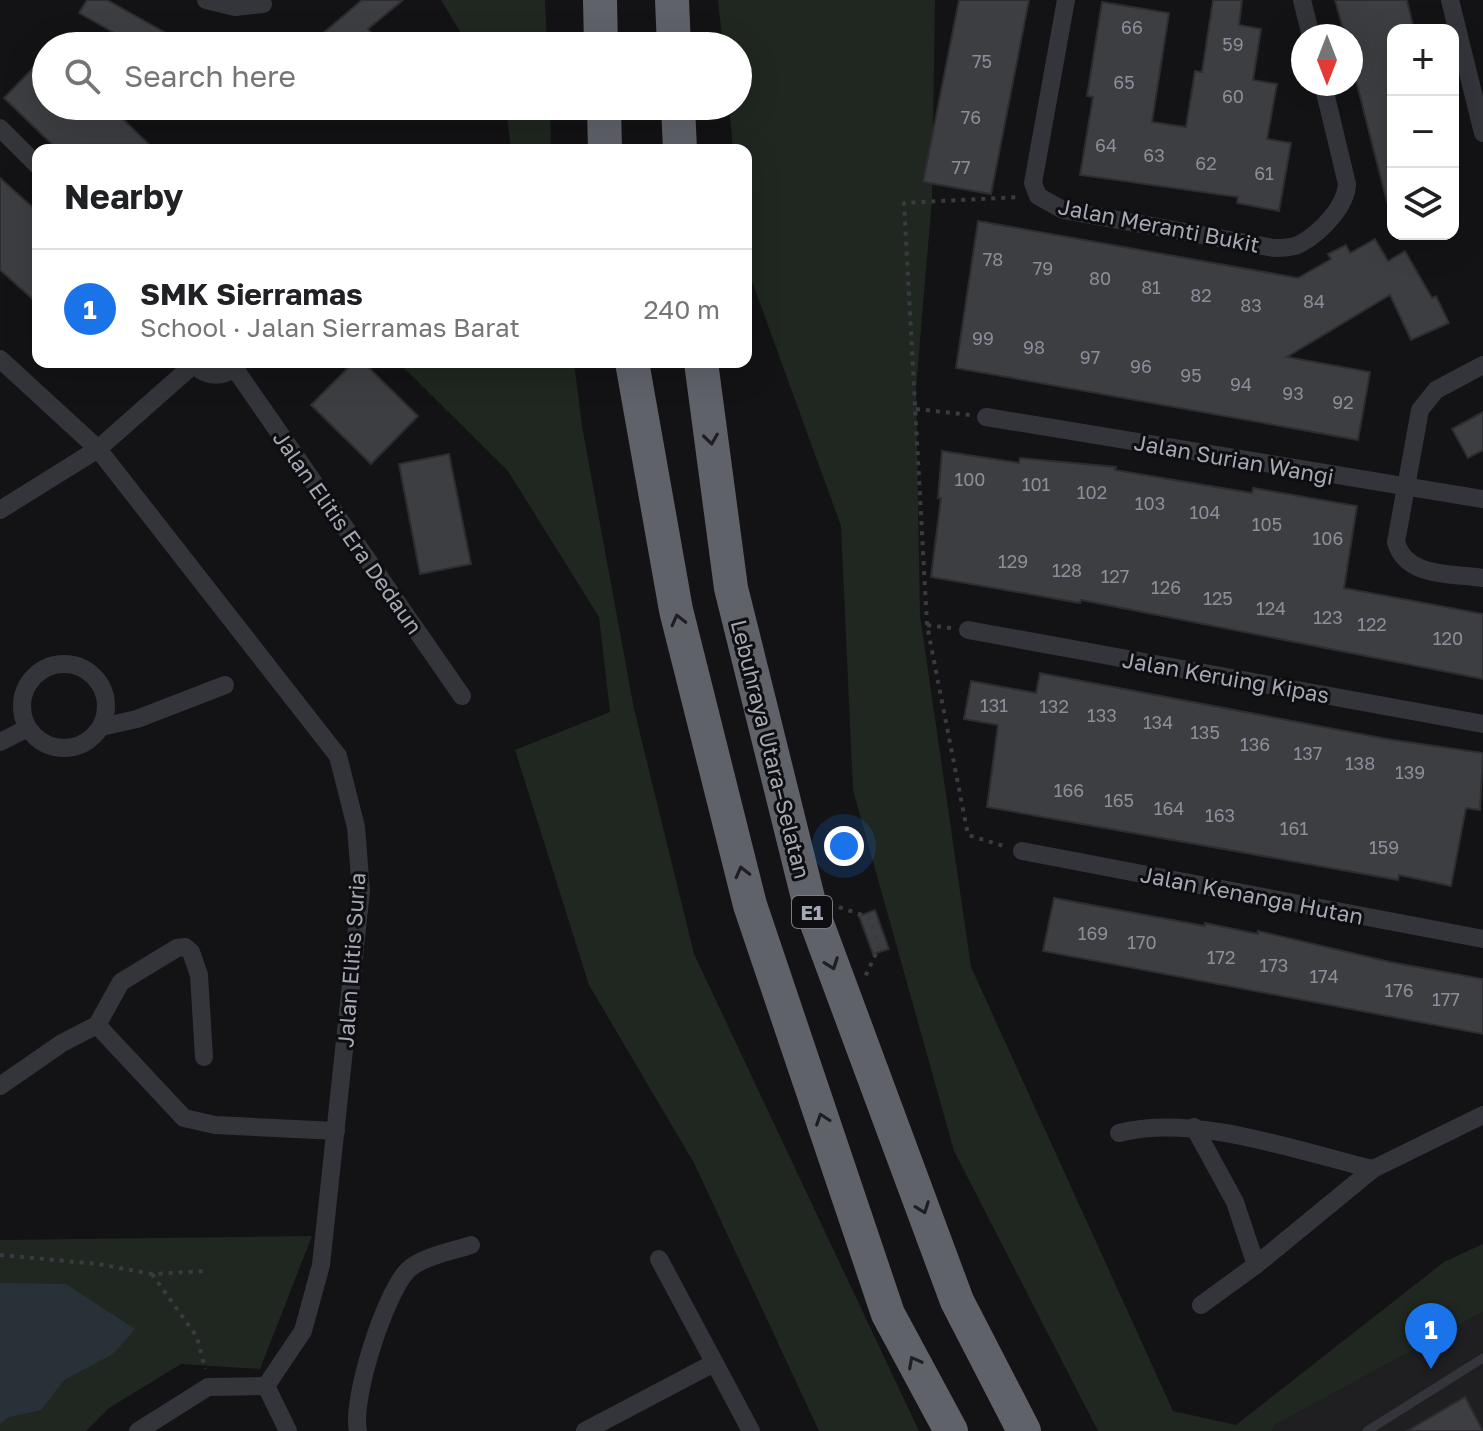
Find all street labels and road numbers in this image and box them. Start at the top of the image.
street label: Jalan Meranti Bukit [1056,192,1262,258]
street label: Jalan Elitis Era Dedaun [268,425,428,639]
street label: Jalan Surian Wangi [1132,428,1336,490]
street label: Lebuhraya Utara–Selatan [726,617,816,881]
street label: Jalan Keruing Kipas [1120,645,1332,709]
street label: Jalan Kenanga Hutan [1138,860,1366,930]
street label: Jalan Elitis Suria [331,871,371,1049]
road number: E1 [792,896,832,928]

